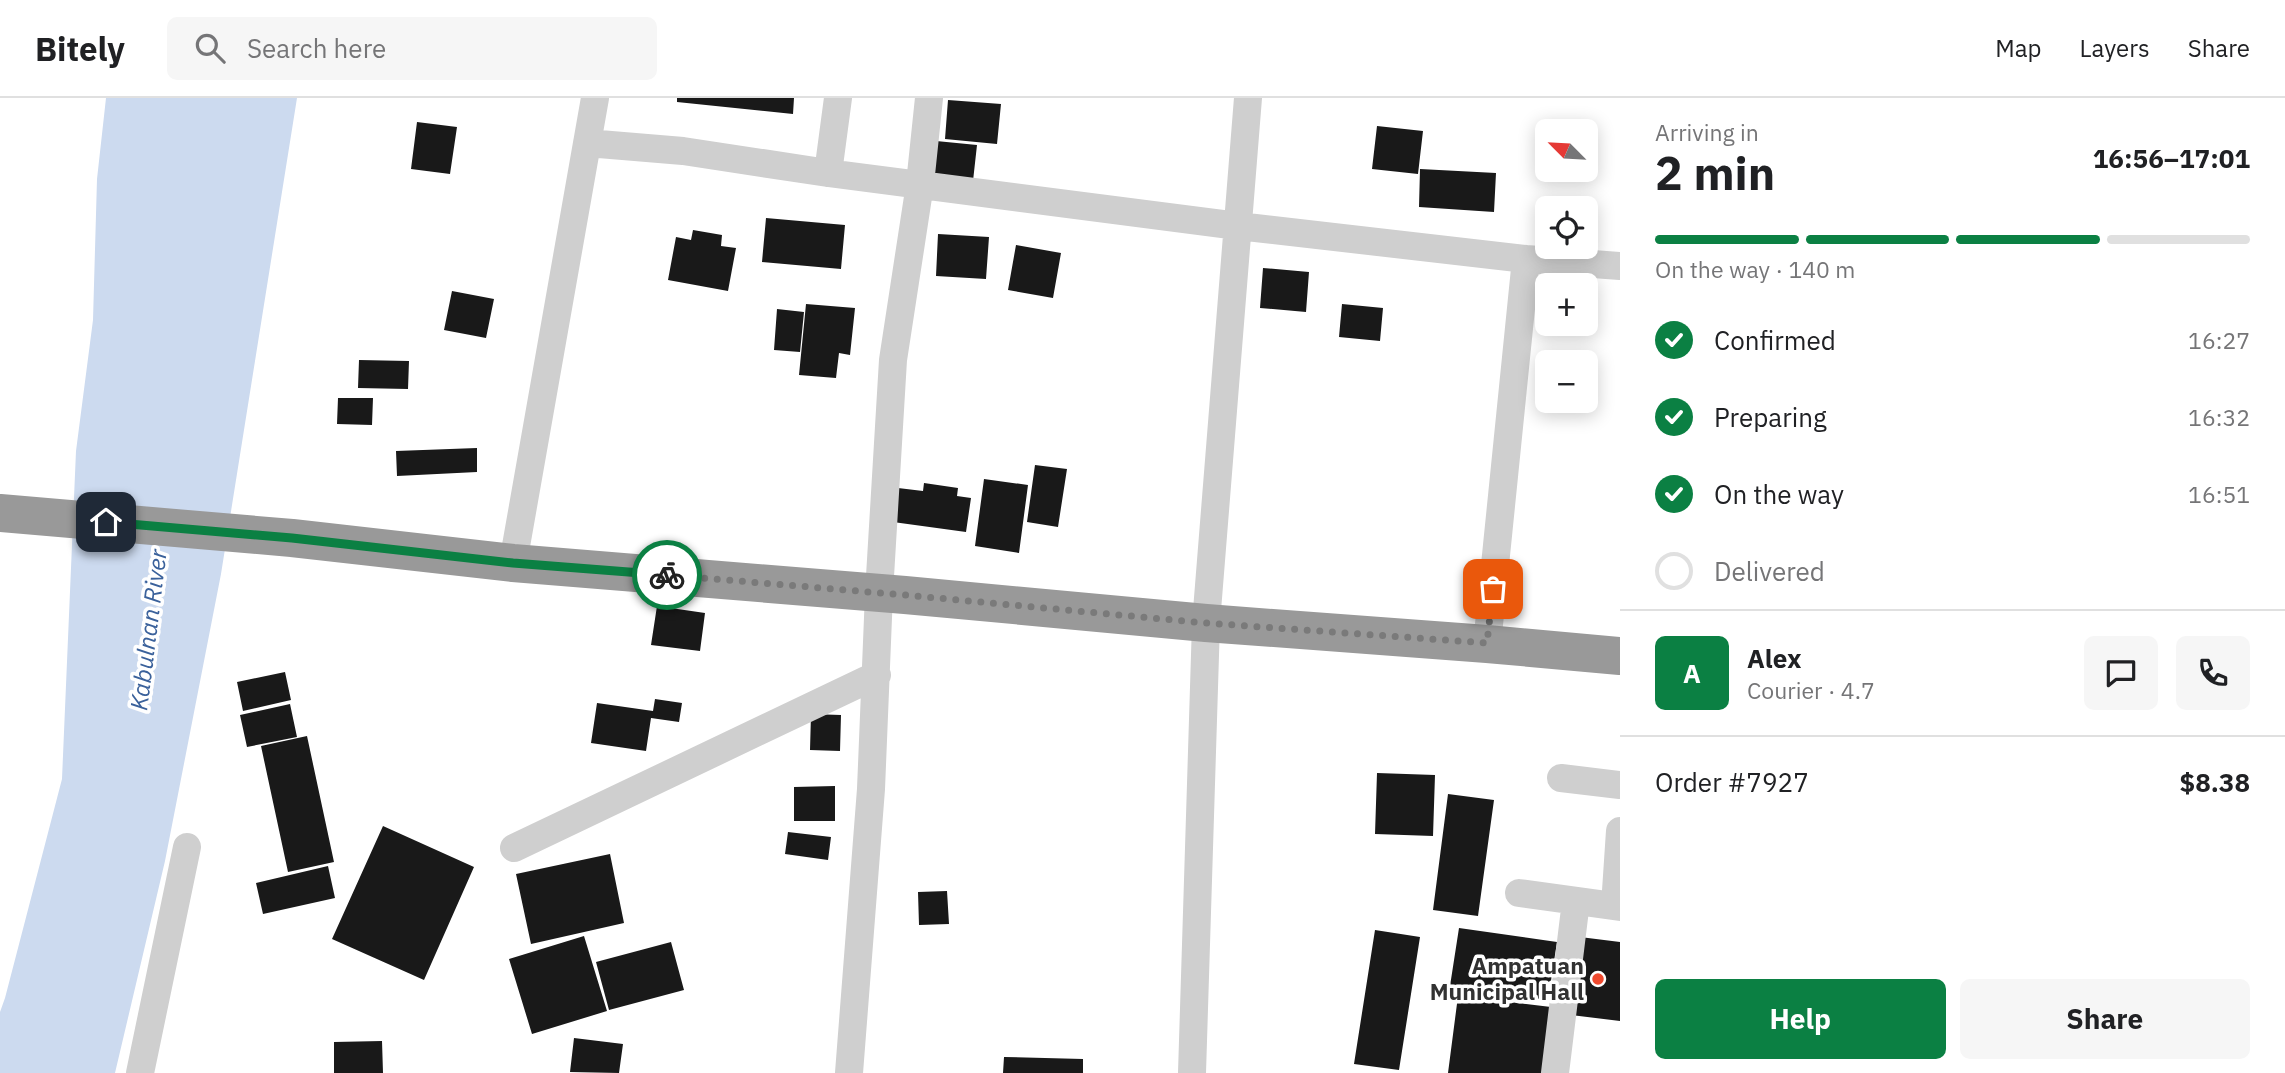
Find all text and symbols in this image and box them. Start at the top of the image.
search box [167,17,657,80]
text: Bitely [35,27,125,70]
icon: search [191,29,229,67]
text: Search here [247,31,386,65]
text: Map [1995,32,2042,64]
text: Layers [2080,32,2150,64]
text: Share [2188,32,2250,64]
text: Arriving in [1655,117,1759,147]
north arrow [1535,119,1598,182]
map controls [1535,119,1598,413]
text: 16:56–17:01 [2093,141,2250,175]
text: 2 min [1655,143,1775,203]
button: locate [1535,196,1598,259]
text: On the way · 140 m [1655,254,1855,284]
button: + [1535,273,1598,336]
icon: check [1655,321,1693,359]
text: Confirmed [1714,323,1836,357]
text: 16:27 [2188,325,2250,355]
button: − [1535,350,1598,413]
icon: check [1655,398,1693,436]
text: Preparing [1714,400,1827,434]
text: 16:32 [2188,402,2250,432]
icon: check [1655,475,1693,513]
text: On the way [1714,477,1844,511]
text: 16:51 [2188,479,2250,509]
pin [76,492,136,552]
icon: home [87,503,125,541]
courier [632,540,702,610]
water label: Kabulnan River [122,546,174,712]
text: Delivered [1714,554,1825,588]
icon: bike [648,556,686,594]
pin [1463,559,1523,619]
icon: bag [1474,570,1512,608]
button: chat [2084,636,2158,710]
button: phone [2176,636,2250,710]
text: Alex [1747,641,1801,675]
text: A [1683,656,1701,690]
text: Courier · 4.7 [1747,675,1875,705]
text: Order #7927 [1655,765,1809,799]
text: $8.38 [2180,765,2250,799]
place label: Ampatuan Municipal Hall [1430,950,1584,1006]
marker: Ampatuan Municipal Hall [1590,971,1606,987]
button: Help [1655,979,1946,1059]
button: Share [1960,979,2250,1059]

